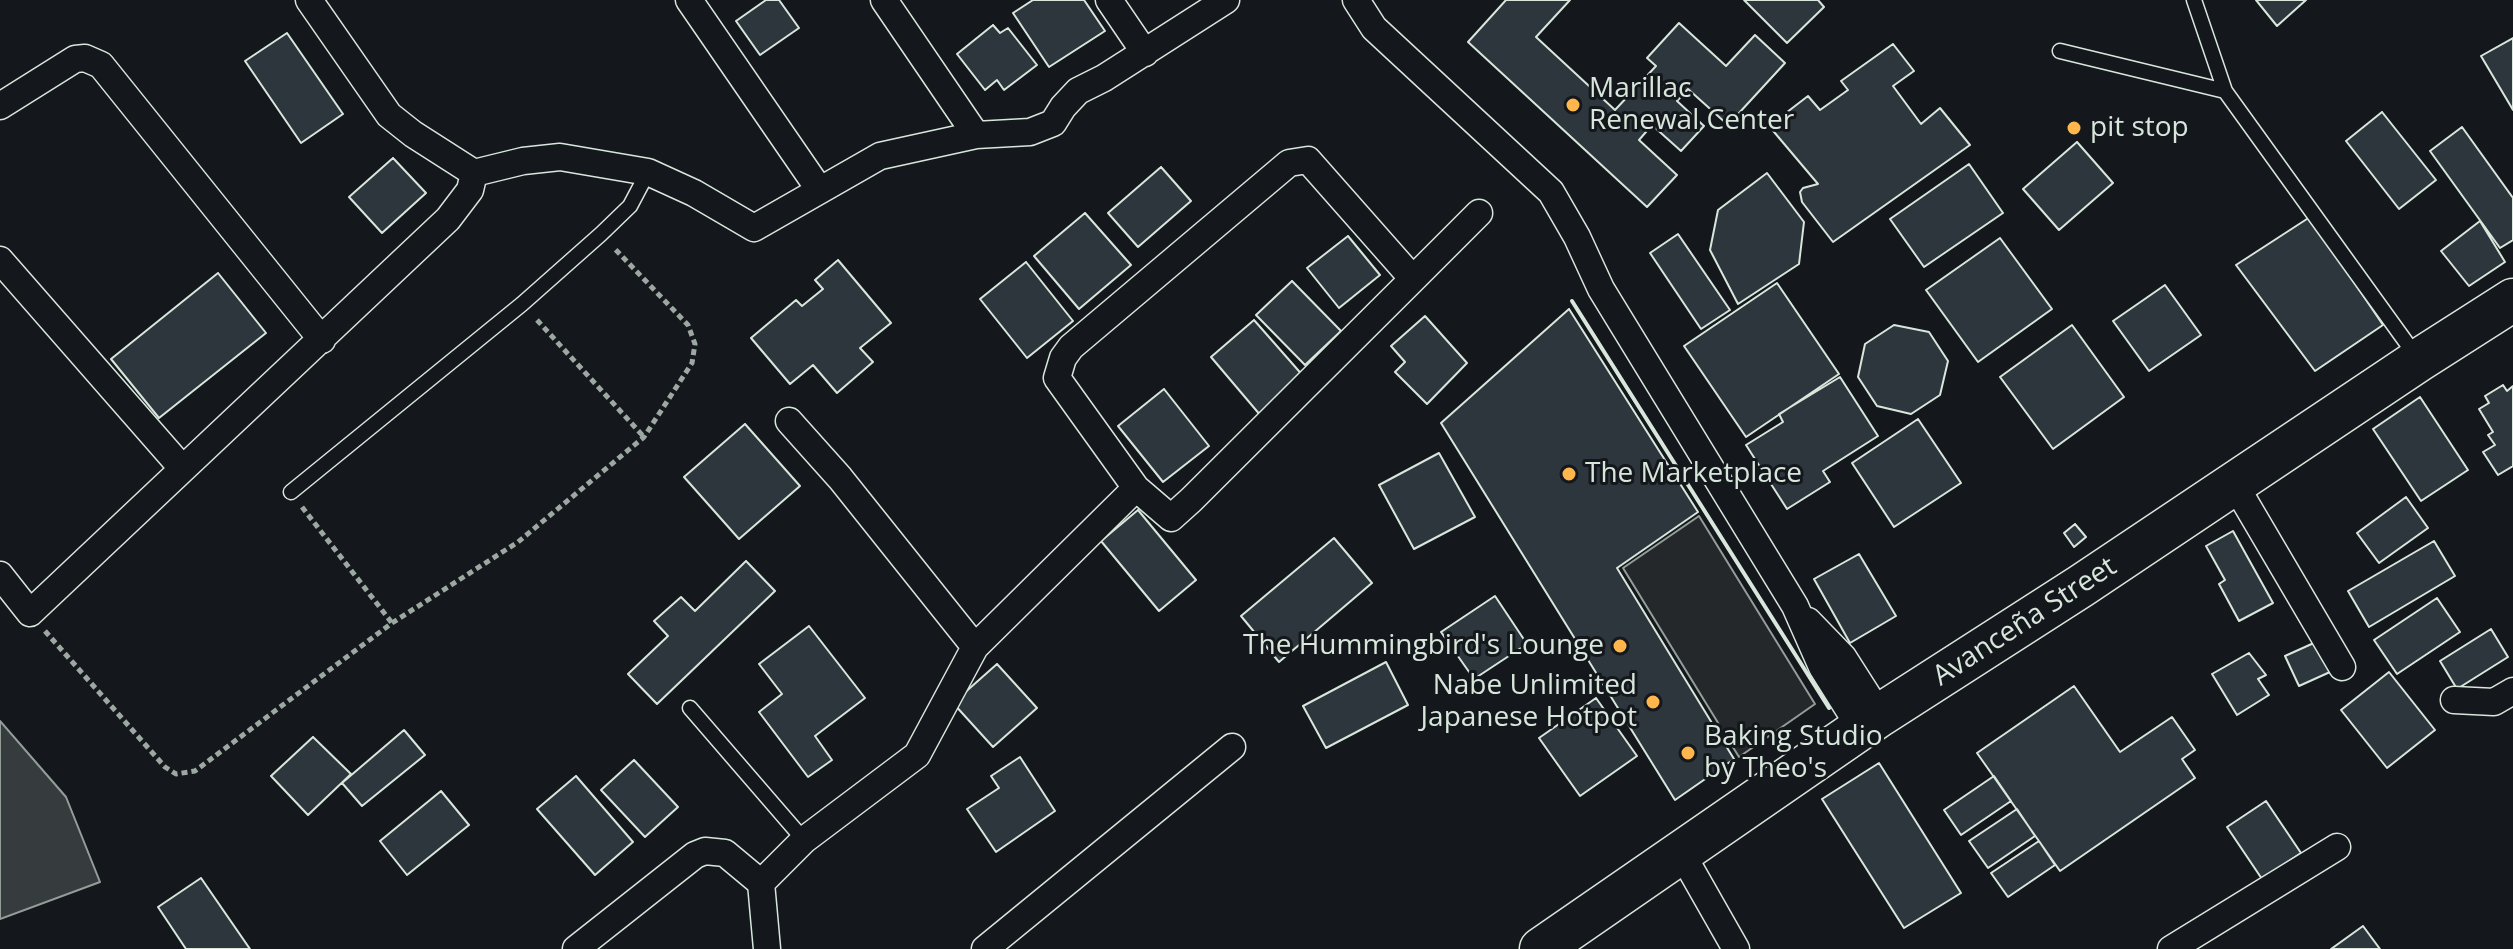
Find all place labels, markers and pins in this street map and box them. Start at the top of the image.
place label: Marillac Renewal Center [1589,72,1794,138]
marker: Marillac Renewal Center [1564,96,1582,114]
place label: pit stop [2090,111,2189,145]
marker: pit stop [2065,119,2083,137]
place label: The Marketplace [1585,457,1802,491]
marker: The Marketplace [1560,465,1578,483]
place label: The Hummingbird's Lounge [1243,629,1604,663]
marker: The Hummingbird's Lounge [1611,637,1629,655]
place label: Nabe Unlimited Japanese Hotpot [1421,669,1637,735]
marker: Nabe Unlimited Japanese Hotpot [1644,693,1662,711]
place label: Baking Studio by Theo's [1704,720,1883,786]
marker: Baking Studio by Theo's [1679,744,1697,762]

